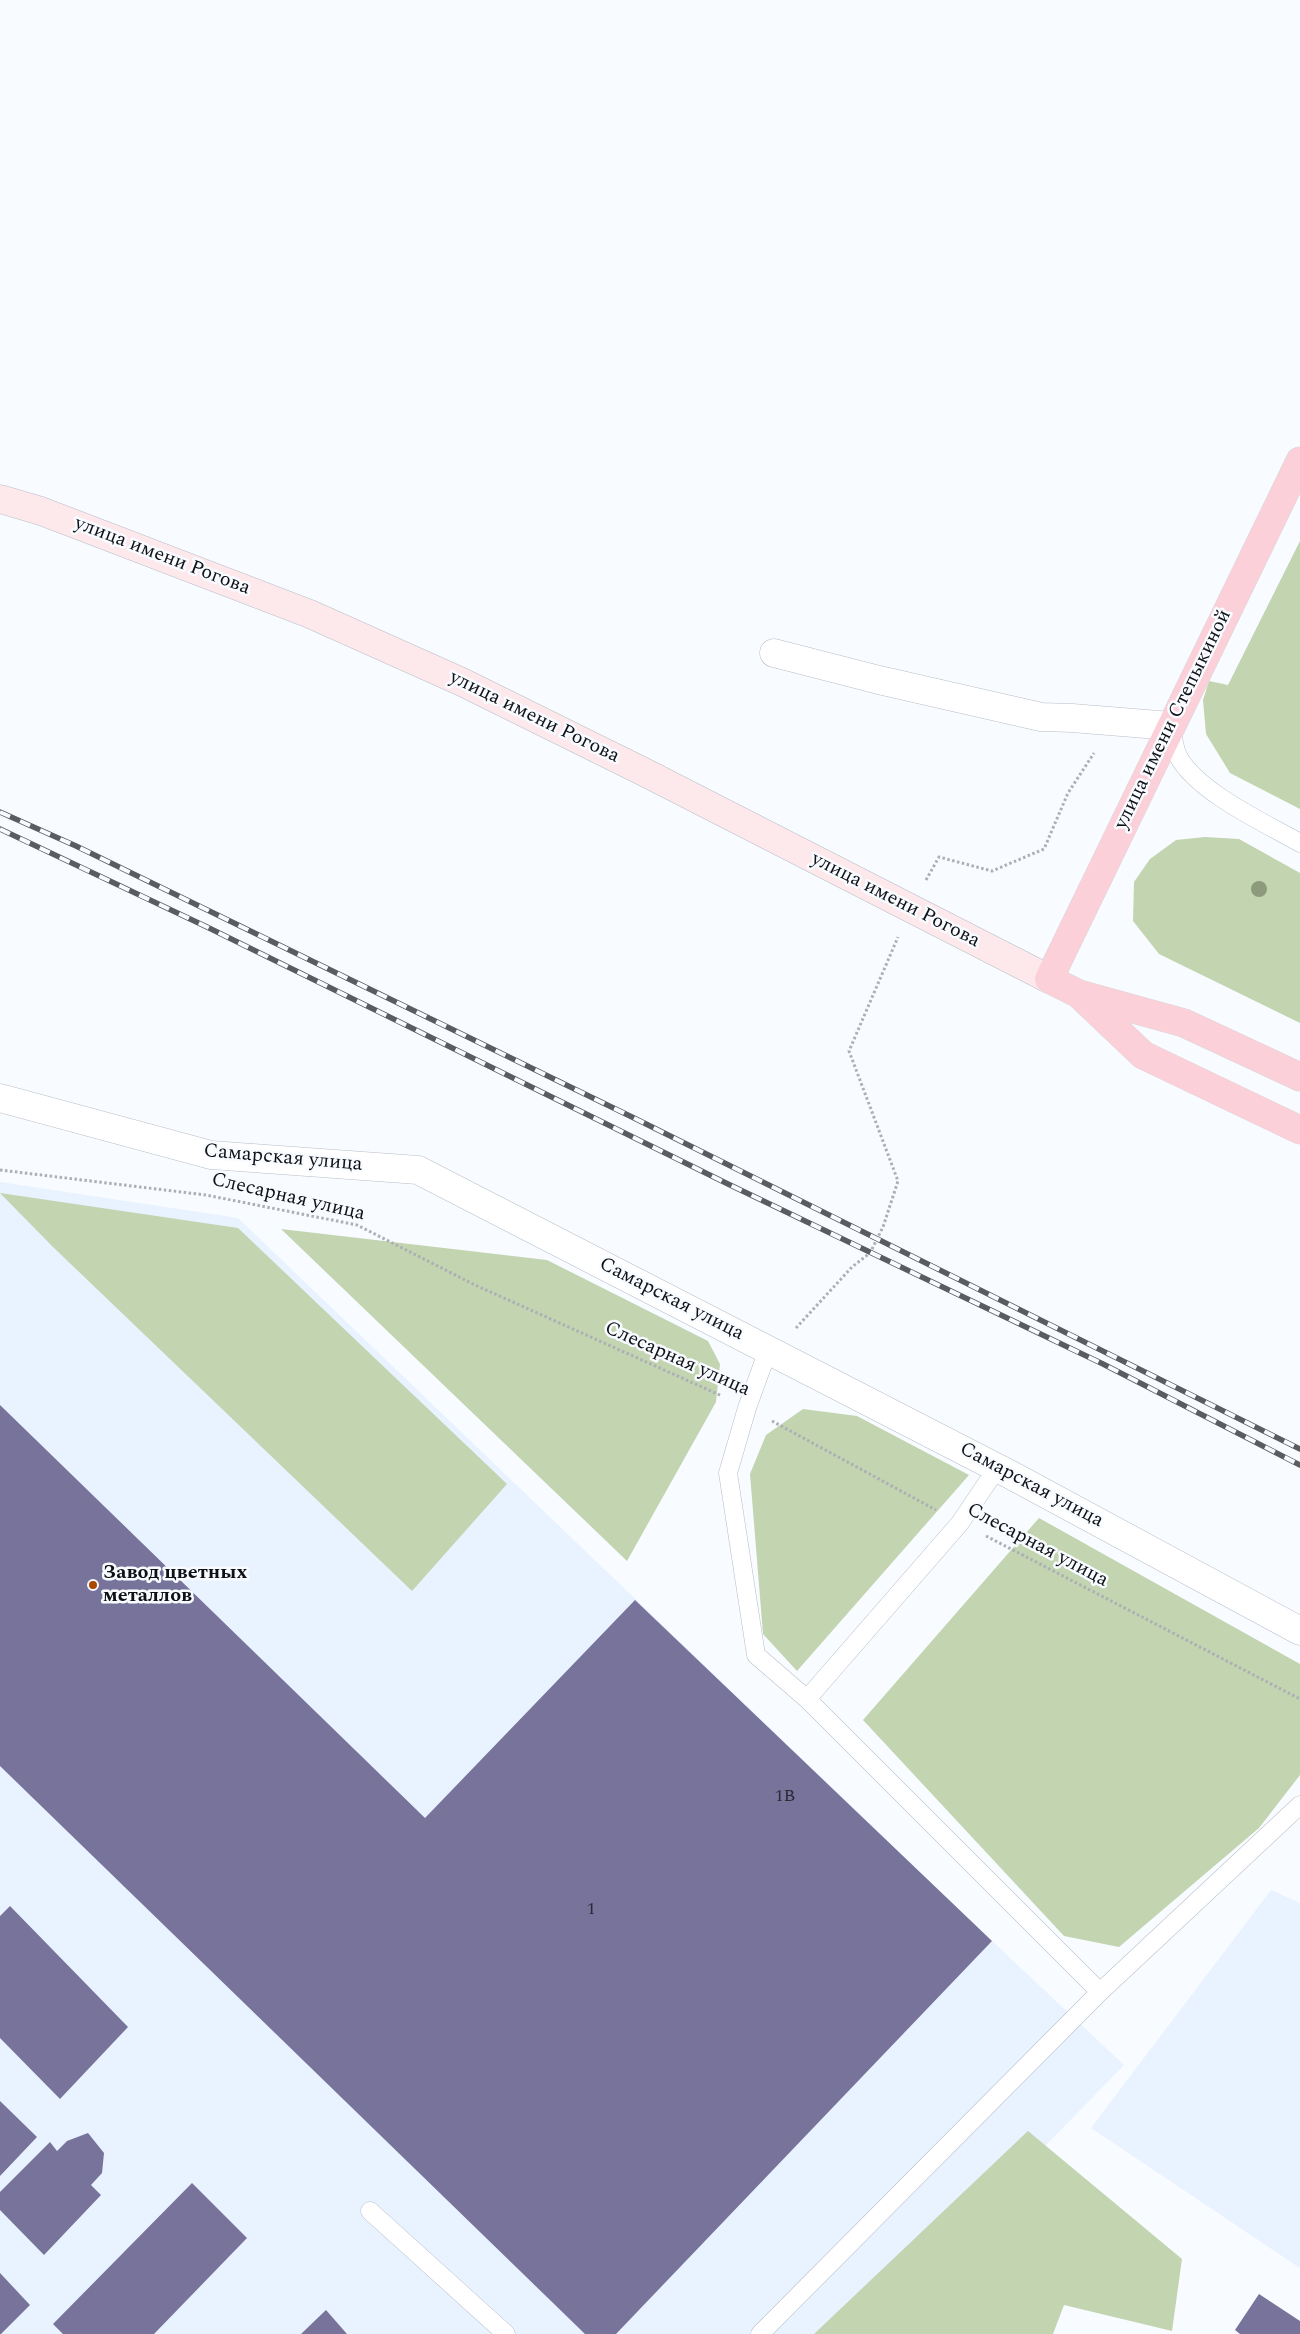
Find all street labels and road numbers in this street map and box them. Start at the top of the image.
street label: улица имени Рогова [71,512,253,602]
street label: улица имени Степыкиной [1110,606,1238,834]
street label: улица имени Рогова [445,666,623,770]
street label: улица имени Рогова [806,848,984,954]
street label: Самарская улица [203,1140,363,1178]
street label: Слесарная улица [209,1169,367,1227]
street label: Самарская улица [595,1253,747,1347]
street label: Слесарная улица [601,1317,753,1403]
street label: Самарская улица [955,1438,1107,1534]
street label: Слесарная улица [962,1499,1112,1593]

